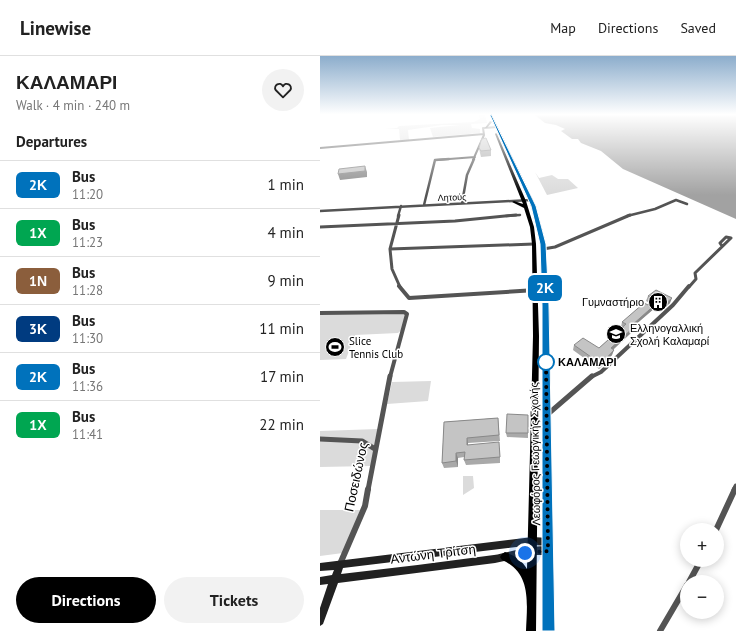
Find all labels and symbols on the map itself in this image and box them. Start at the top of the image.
street label: Λητούς [437,191,467,203]
line badge: 2Κ [527,275,563,301]
building icon: Γυμναστήριο [647,291,669,313]
place label: Γυμναστήριο [582,295,644,309]
place label: Ελληνογαλλική Σχολή Καλαμαρί [630,321,710,348]
school or university icon: Ελληνογαλλική Σχολή Καλαμαρί [605,323,627,345]
place label: Slice Tennis Club [349,334,403,361]
sports icon: Slice Tennis Club [324,336,346,358]
marker: ΚΑΛΑΜΑΡΙ [537,353,555,371]
place label: ΚΑΛΑΜΑΡΙ [558,355,617,369]
street label: Λεωφόρος Γεωργικής Σχολής [527,382,543,526]
street label: Ποσειδώνος [340,441,372,513]
street label: Αντώνη Τρίτση [389,540,477,568]
your location [515,543,535,563]

